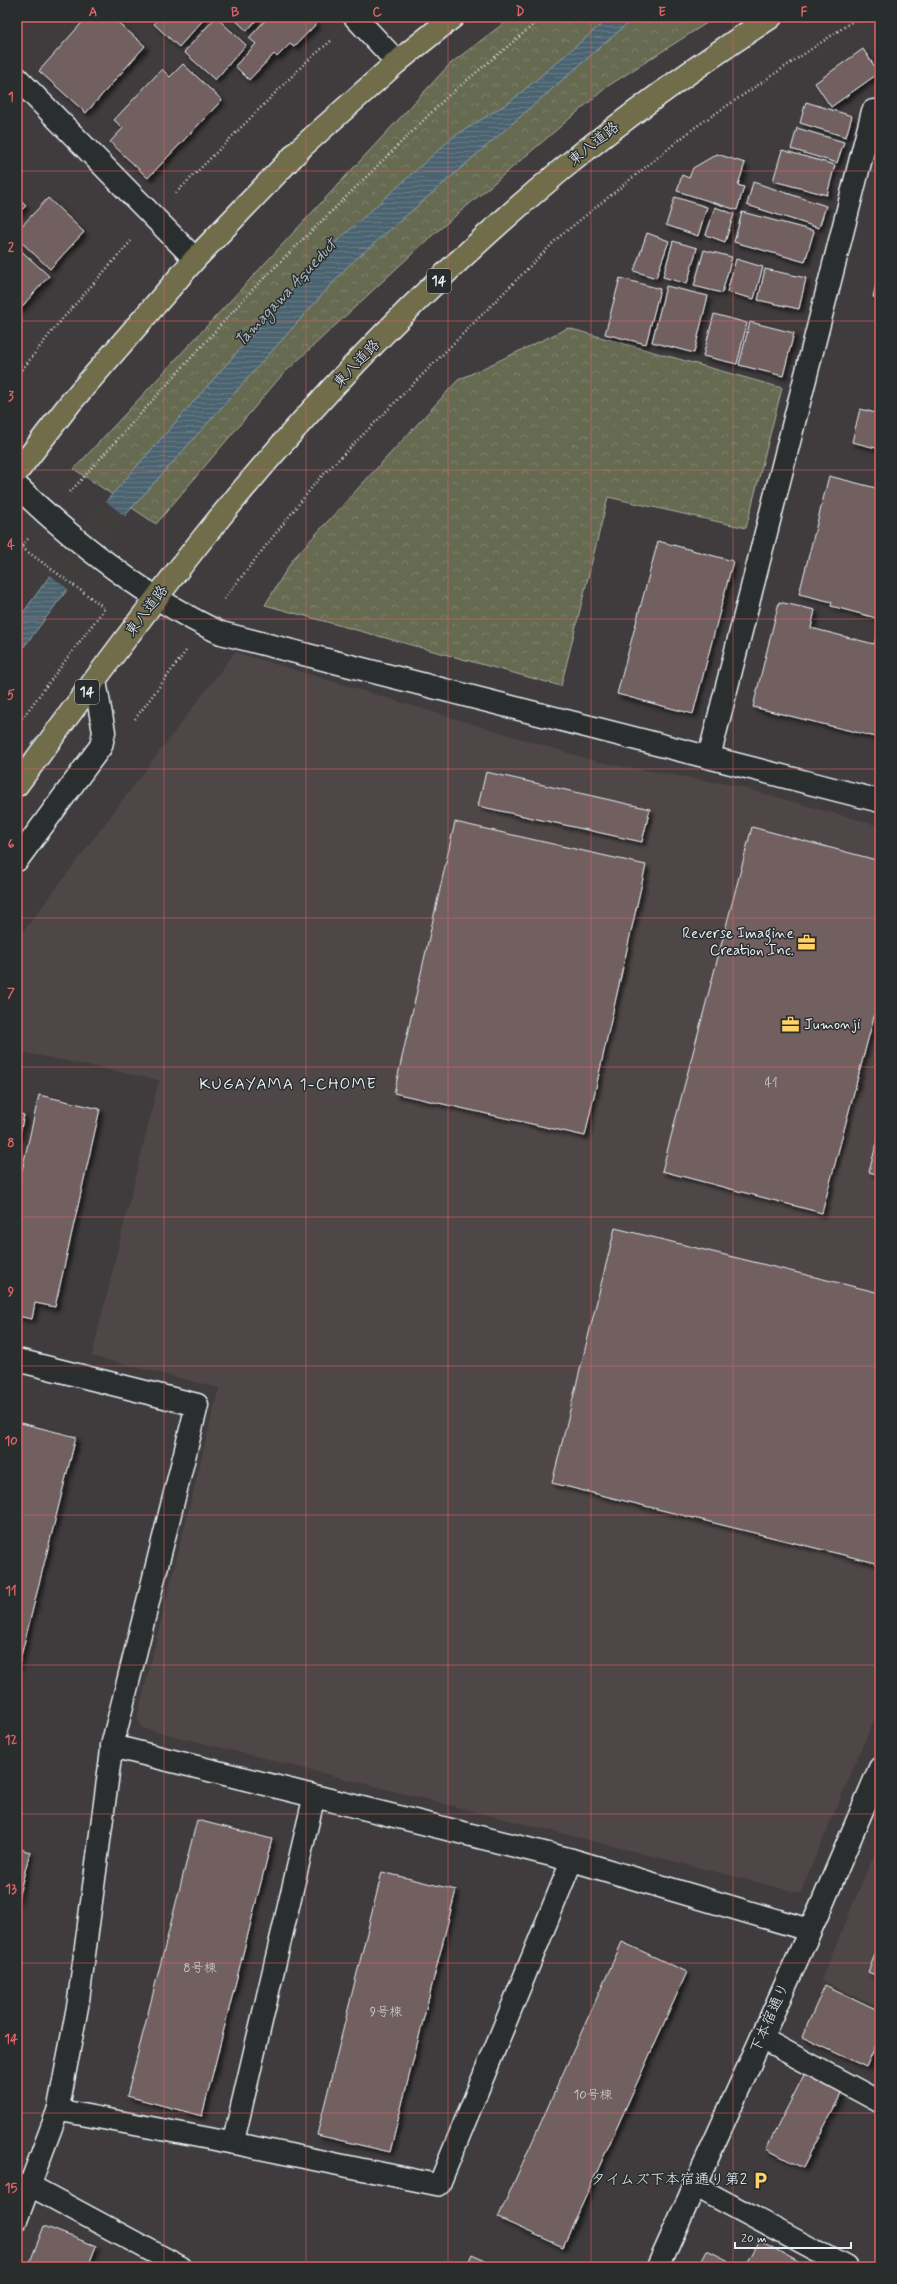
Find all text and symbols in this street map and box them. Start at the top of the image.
text: A [89,4,97,21]
text: B [231,4,240,21]
text: C [372,4,382,21]
text: D [516,4,525,21]
text: E [658,4,666,21]
text: F [801,4,808,21]
text: 1 [8,89,14,106]
street label: 東八道路 [564,117,624,171]
water label: Tamagawa Aqueduct [230,233,344,353]
text: 2 [8,239,15,256]
road number: 14 [427,269,451,293]
street label: 東八道路 [329,335,385,393]
text: 3 [8,388,14,405]
text: 4 [7,537,15,554]
street label: 東八道路 [121,581,173,641]
road number: 14 [75,680,99,704]
text: 5 [7,687,15,704]
text: 6 [8,836,15,853]
place label: Reverse Imagine Creation Inc. [682,924,794,961]
office icon: Reverse Imagine Creation Inc. [797,933,817,953]
text: 7 [7,985,15,1002]
office icon: Jumonji [781,1015,801,1035]
place label: Jumonji [804,1015,860,1035]
district label: KUGAYAMA 1-CHOME [199,1074,377,1095]
house number: 41 [764,1075,778,1092]
text: 8 [7,1135,15,1152]
text: 9 [8,1284,15,1301]
text: 10 [4,1433,18,1450]
text: 11 [5,1583,17,1600]
text: 12 [5,1732,17,1749]
text: 13 [5,1881,17,1898]
house number: 8号棟 [183,1960,217,1977]
street label: 下本宿通り [746,1980,794,2056]
house number: 9号棟 [370,2004,402,2021]
text: 14 [4,2031,18,2048]
house number: 10号棟 [573,2087,613,2104]
place label: タイムズ下本宿通り第2 [591,2170,747,2190]
parking icon: タイムズ下本宿通り第2 [750,2170,770,2190]
text: 15 [5,2180,17,2197]
scale bar [735,2224,851,2250]
text: 20 m [741,2231,767,2247]

